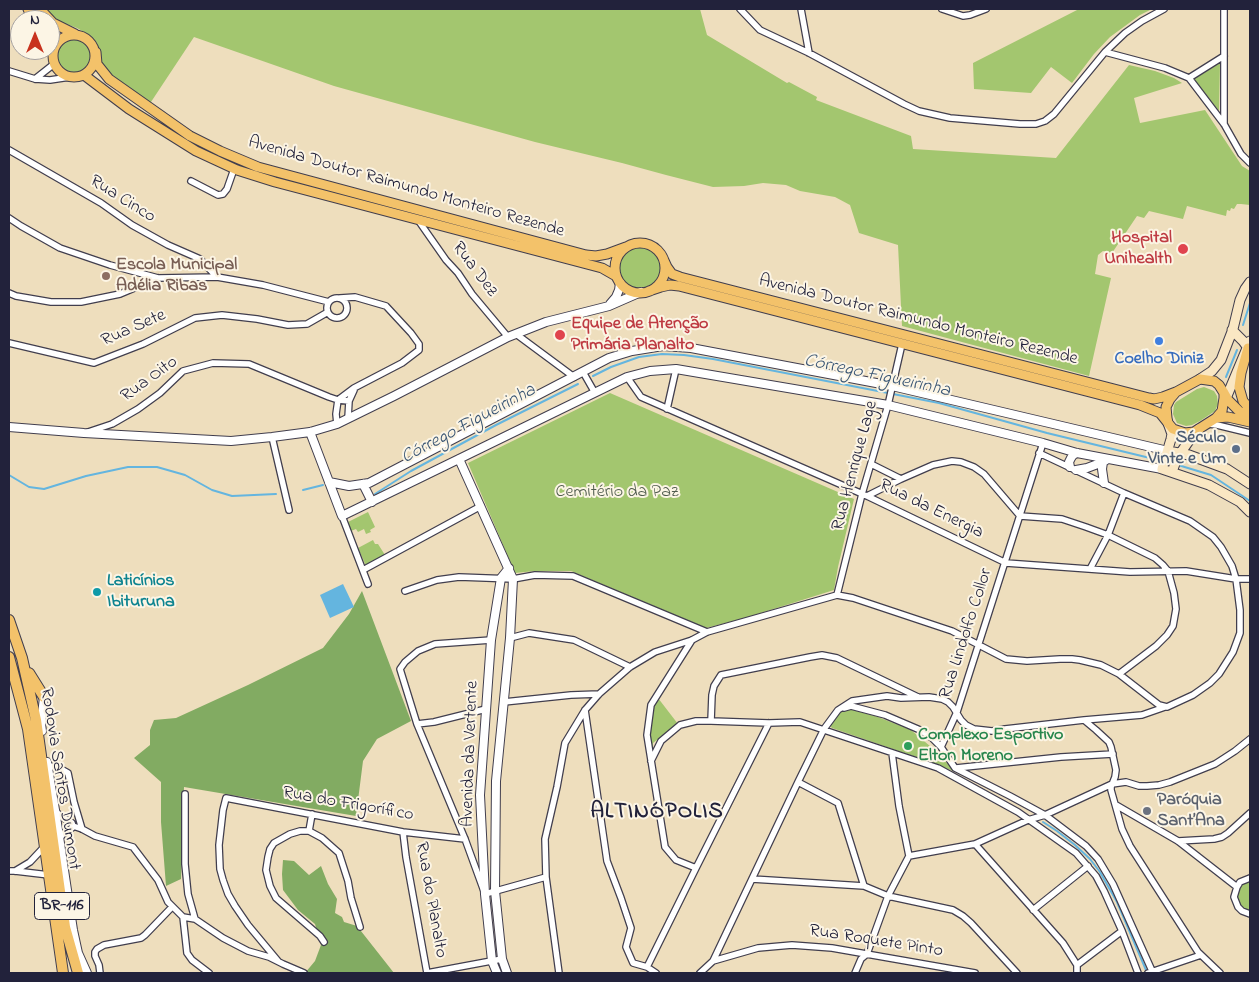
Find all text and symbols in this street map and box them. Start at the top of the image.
north arrow [10,10,60,60]
text: N [30,10,40,31]
street label: Avenida Doutor Raimundo Monteiro Rezende [245,132,567,244]
street label: Rua Cinco [85,171,159,229]
place label: Hospital Unihealth [1105,228,1172,270]
street label: Rua Dez [446,238,502,302]
marker: Hospital Unihealth [1176,242,1190,256]
place label: Escola Municipal Adélia Ribas [116,255,237,298]
marker: Escola Municipal Adélia Ribas [100,270,112,282]
street label: Avenida Doutor Raimundo Monteiro Rezende [756,271,1080,371]
street label: Rua Sete [98,305,170,353]
place label: Equipe de Atenção Primária Planalto [571,314,708,356]
marker: Equipe de Atenção Primária Planalto [553,328,567,342]
marker: Coelho Diniz [1153,335,1165,347]
place label: Coelho Diniz [1115,349,1203,371]
water label: Córrego Figueirinha [802,350,952,404]
street label: Rua Oito [117,352,183,408]
water label: Córrego Figueirinha [398,380,540,470]
street label: Rua Henrique Lage [828,399,884,533]
place label: Século Vinte e Um [1148,428,1226,470]
marker: Século Vinte e Um [1230,443,1242,455]
street label: Rua da Energia [875,475,987,545]
park label: Cemitério da Paz [556,482,678,504]
street label: Rua Lindolfo Collor [936,566,998,702]
place label: Laticínios Ibituruna [107,571,175,614]
marker: Laticínios Ibituruna [91,586,103,598]
street label: Avenida da Vertente [458,680,484,828]
street label: Rodovia Santos Dumont [34,686,84,872]
place label: Complexo Esportivo Elton Moreno [918,725,1063,768]
marker: Complexo Esportivo Elton Moreno [902,740,914,752]
street label: Rua do Frigorífico [281,783,415,827]
place label: Paróquia Sant’Ana [1157,790,1225,832]
district label: ALTINÓPOLIS [589,800,725,826]
marker: Paróquia Sant’Ana [1141,805,1153,817]
street label: Rua do Planalto [409,840,451,960]
road number: BR-116 [34,892,90,919]
street label: Rua Roquete Pinto [808,921,944,963]

